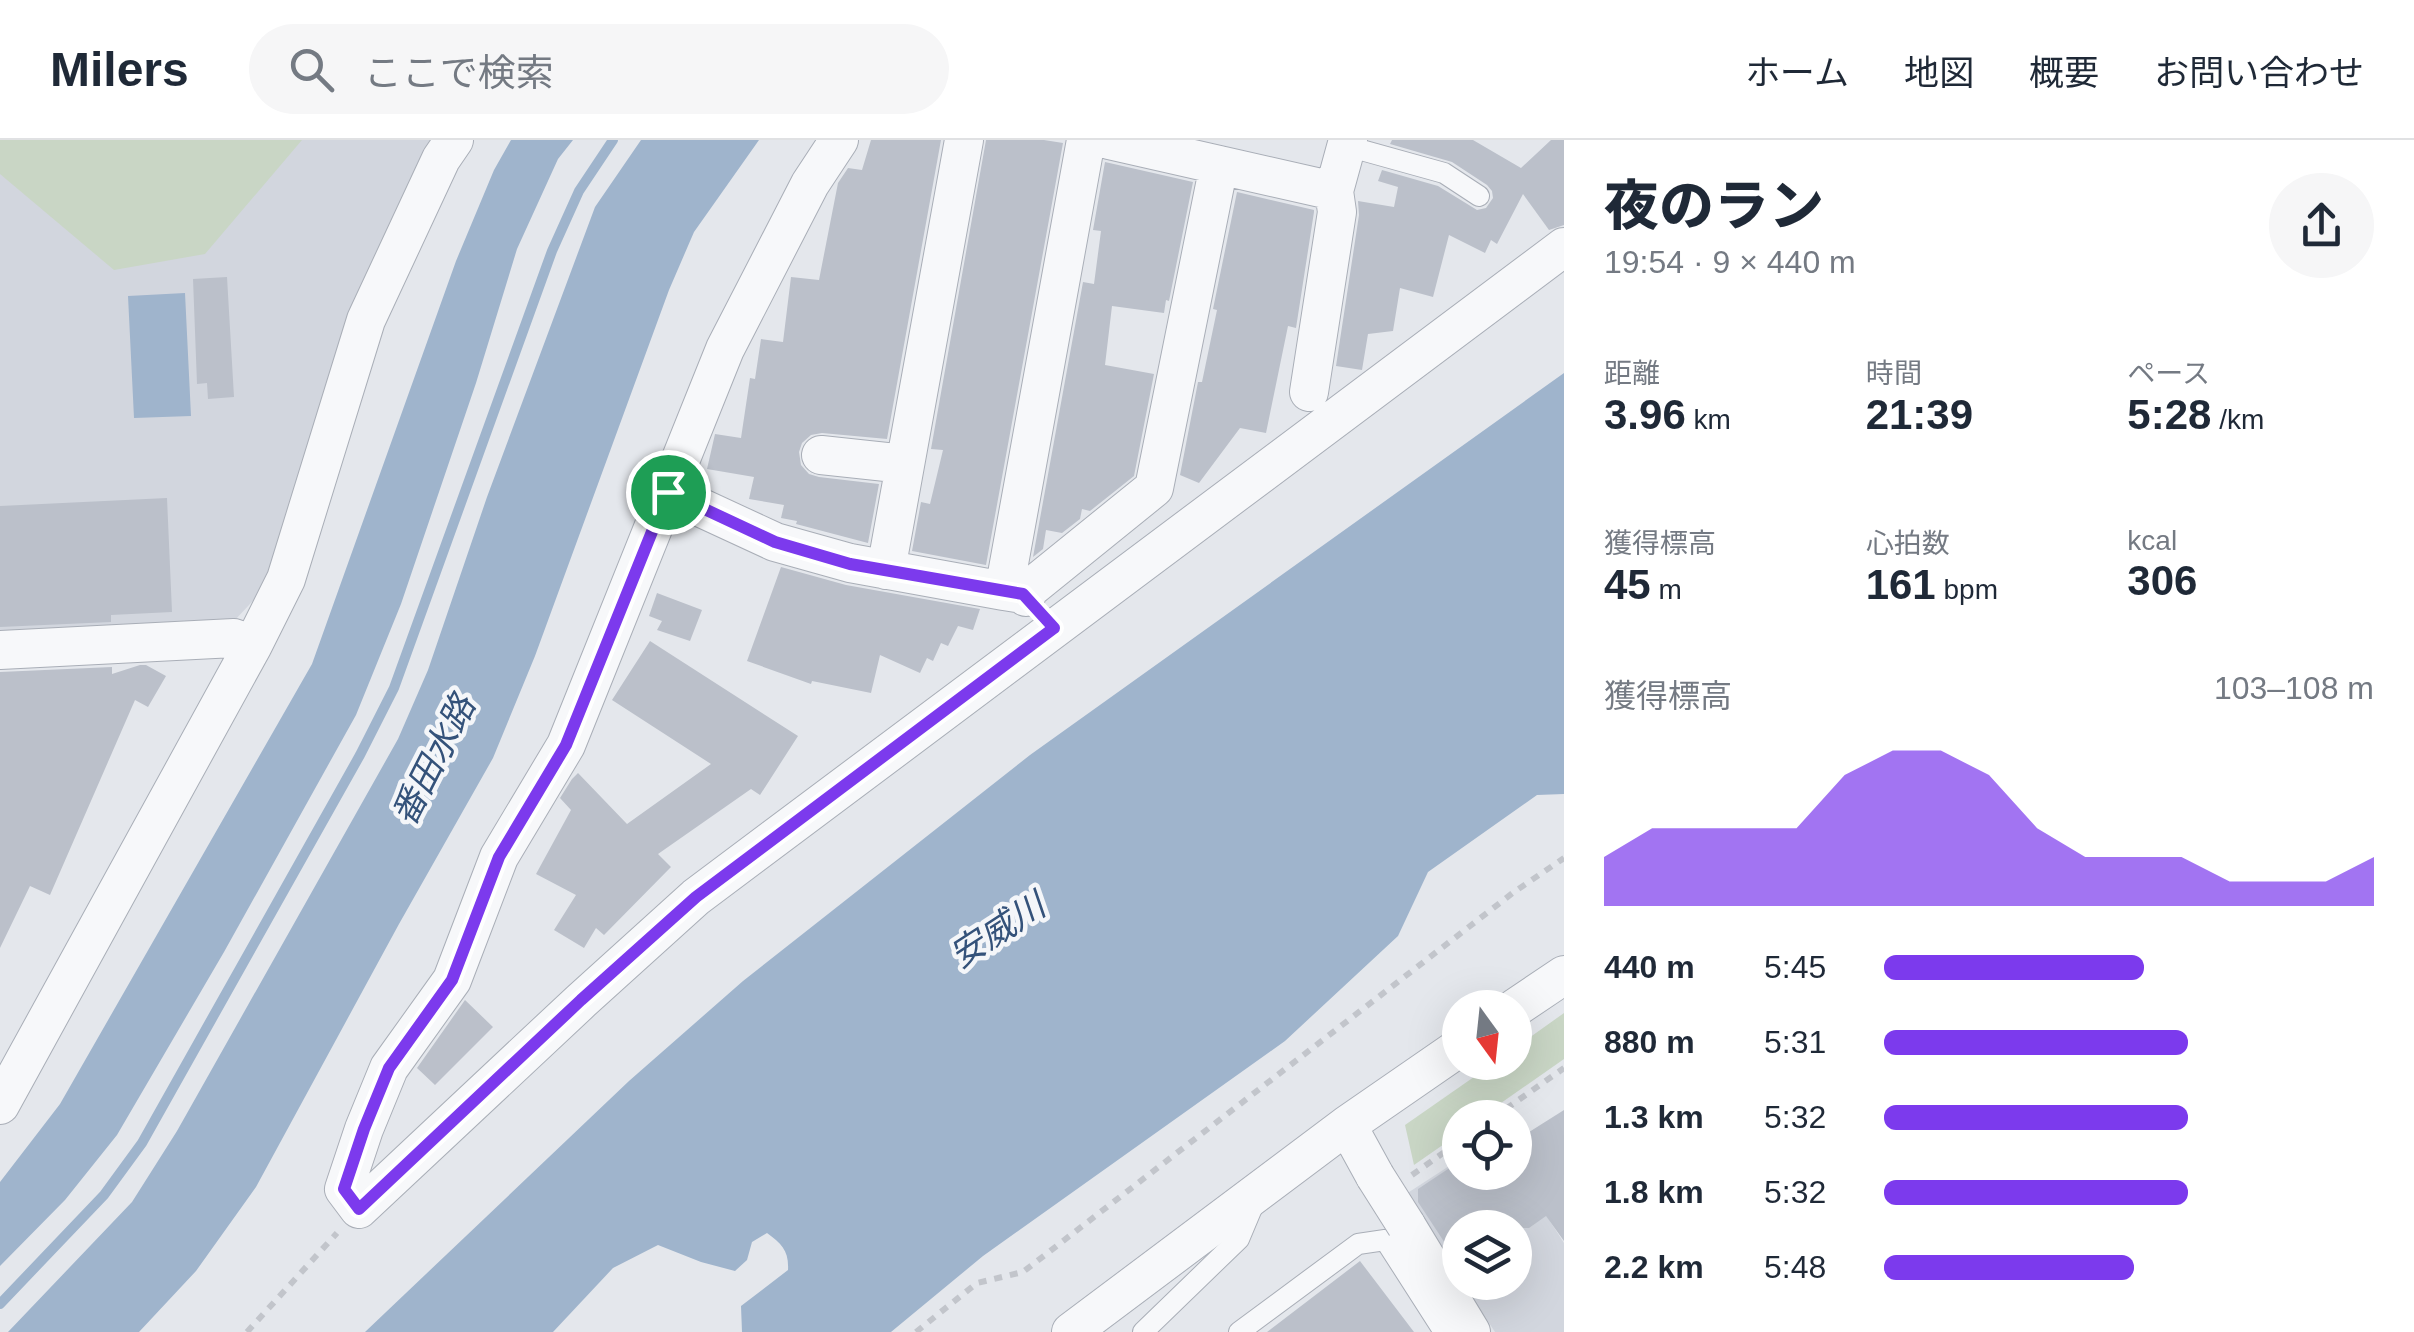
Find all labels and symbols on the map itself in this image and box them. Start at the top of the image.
pin [626,450,711,535]
water label: 番田水路 [384,686,484,831]
water label: 安威川 [942,883,1055,975]
north arrow [1442,990,1532,1080]

